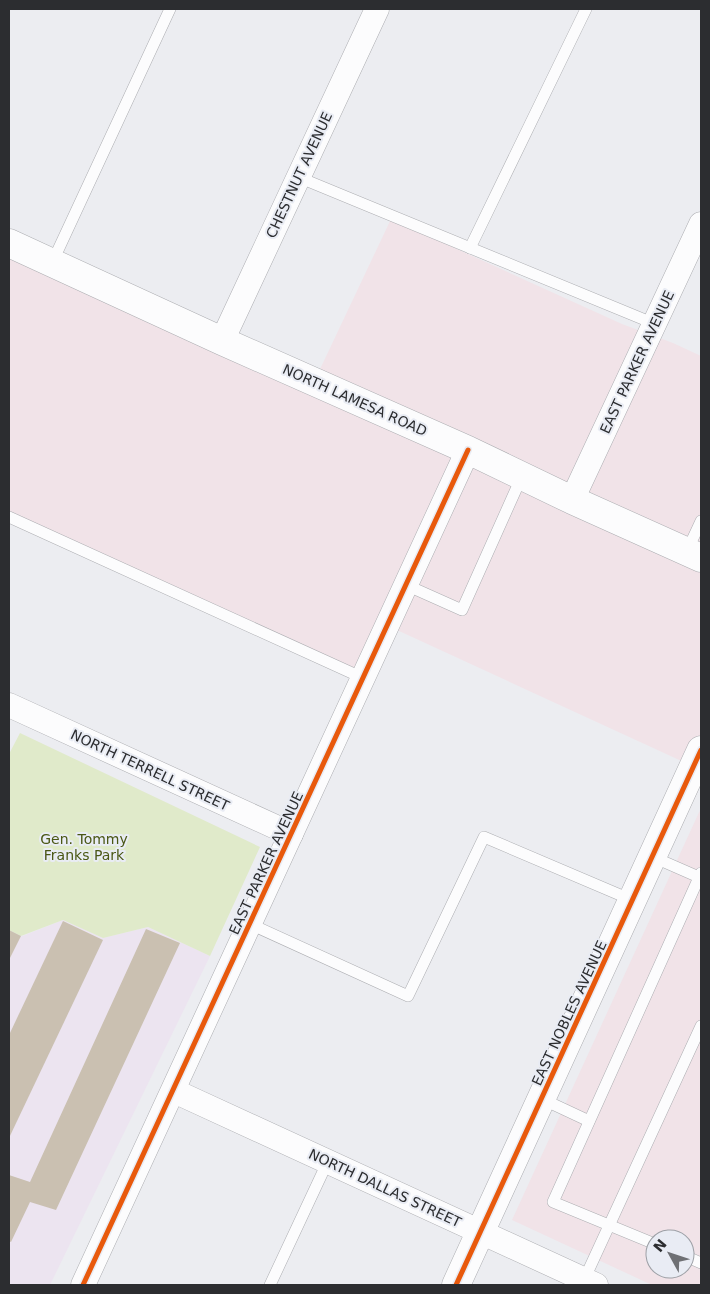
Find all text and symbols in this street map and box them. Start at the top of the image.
street label: CHESTNUT AVENUE [263,110,335,240]
street label: EAST PARKER AVENUE [597,288,677,436]
street label: NORTH LAMESA ROAD [280,361,430,439]
street label: NORTH TERRELL STREET [68,726,232,814]
street label: EAST PARKER AVENUE [226,789,306,937]
park label: Gen. Tommy Franks Park [40,831,128,863]
street label: EAST NOBLES AVENUE [528,938,610,1088]
street label: NORTH DALLAS STREET [306,1146,464,1231]
north arrow [645,1229,695,1279]
text: N [650,1236,670,1255]

